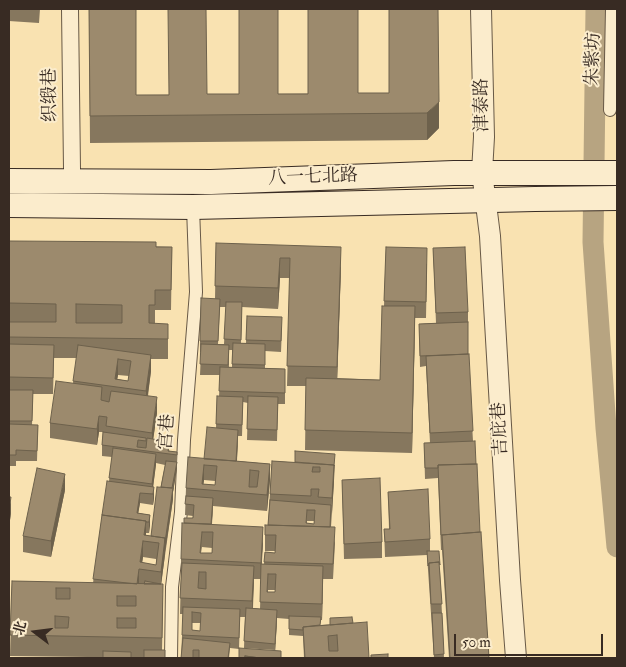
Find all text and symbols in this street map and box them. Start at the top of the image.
street label: 朱紫坊 [582,32,606,86]
street label: 织缎巷 [40,68,62,122]
street label: 津泰路 [472,78,494,132]
street label: 八一七北路 [268,166,358,190]
street label: 吉庇巷 [489,401,513,457]
street label: 宫巷 [156,413,180,451]
north arrow [10,607,60,657]
text: 北 [10,619,30,637]
scale bar [456,624,605,656]
text: 50 m [462,633,491,652]

